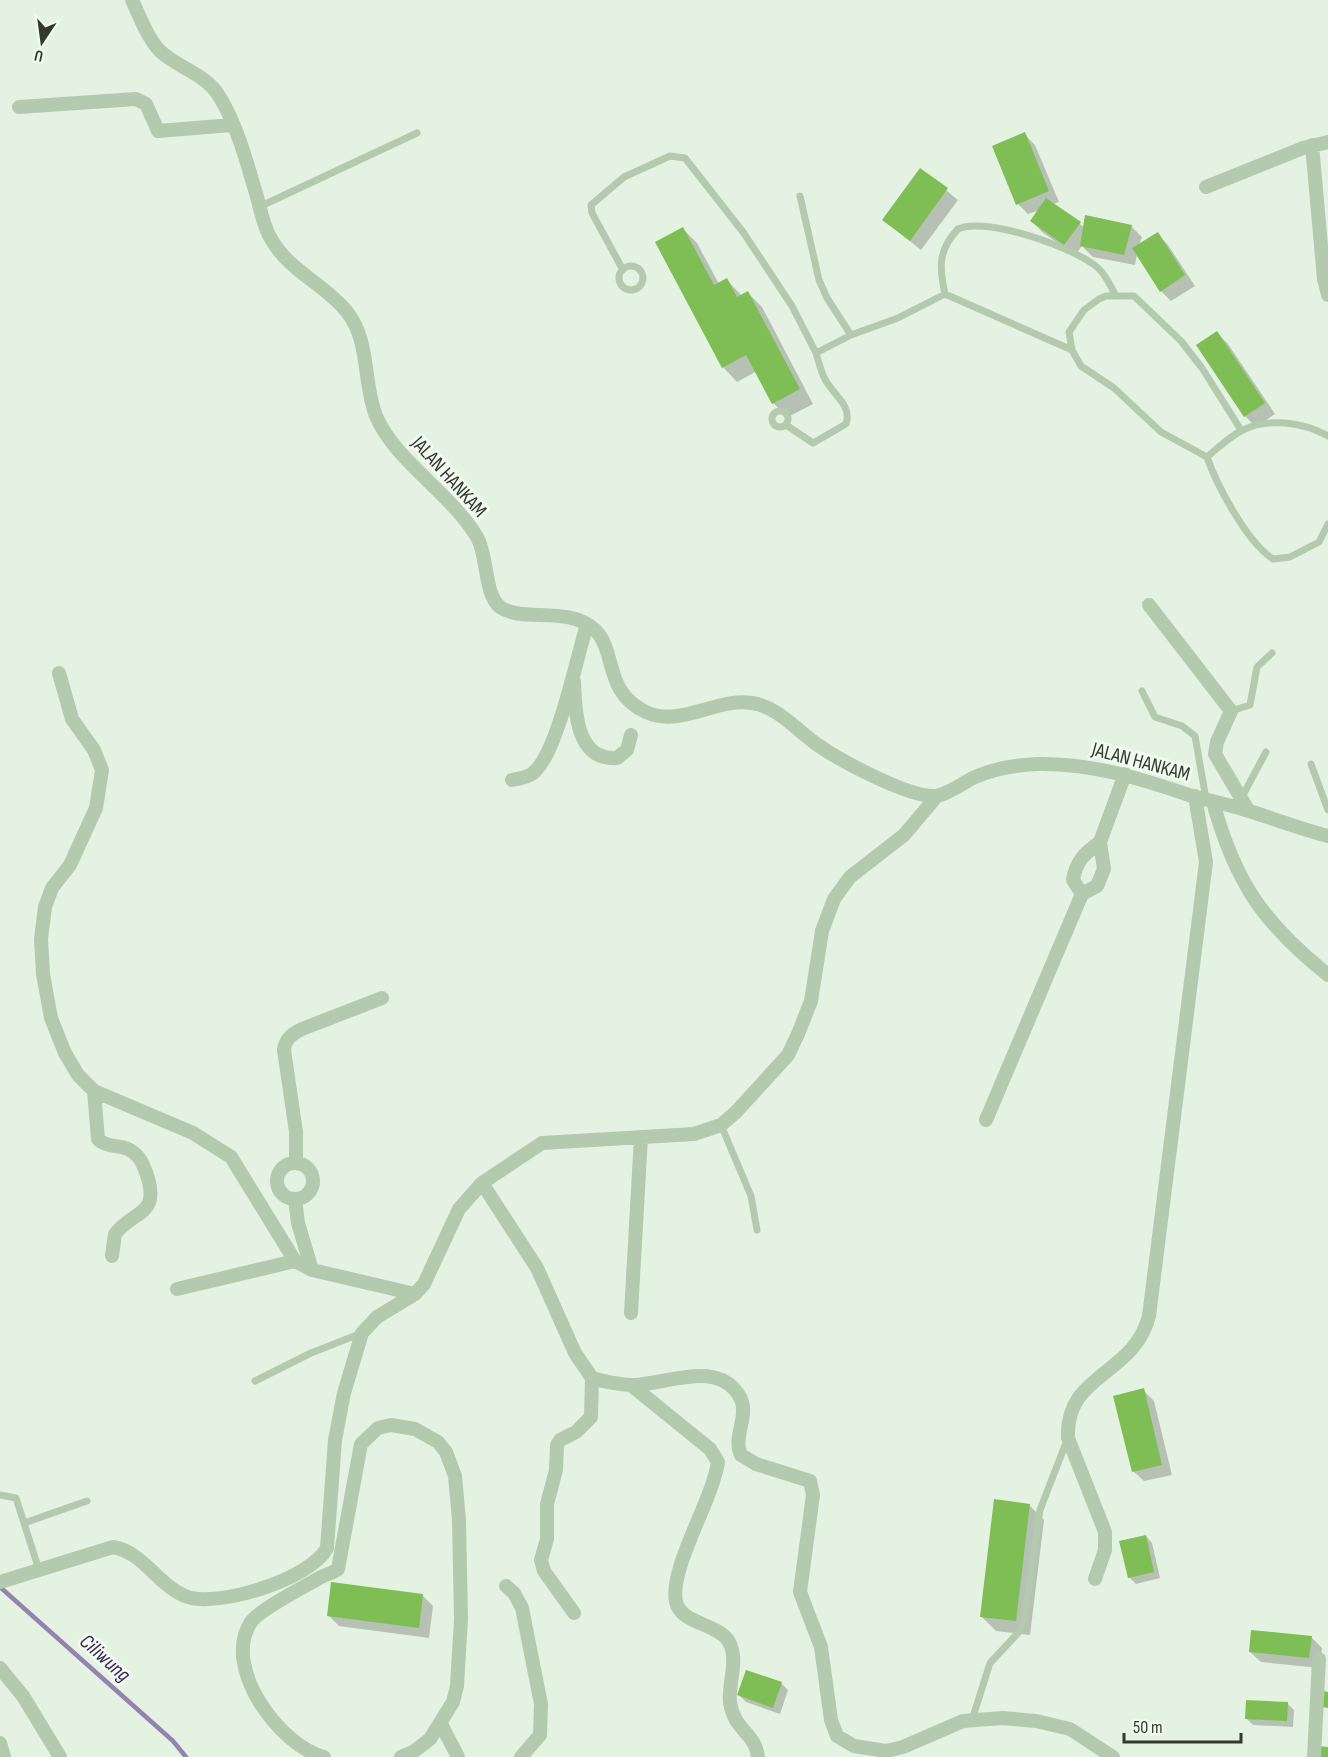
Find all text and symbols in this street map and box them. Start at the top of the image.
north arrow [12,12,72,72]
text: U [33,45,45,65]
street label: JALAN HANKAM [406,431,492,522]
street label: JALAN HANKAM [1088,737,1193,787]
water label: Ciliwung [75,1629,136,1687]
scale bar [1124,1706,1241,1744]
text: 50 m [1133,1717,1163,1738]

